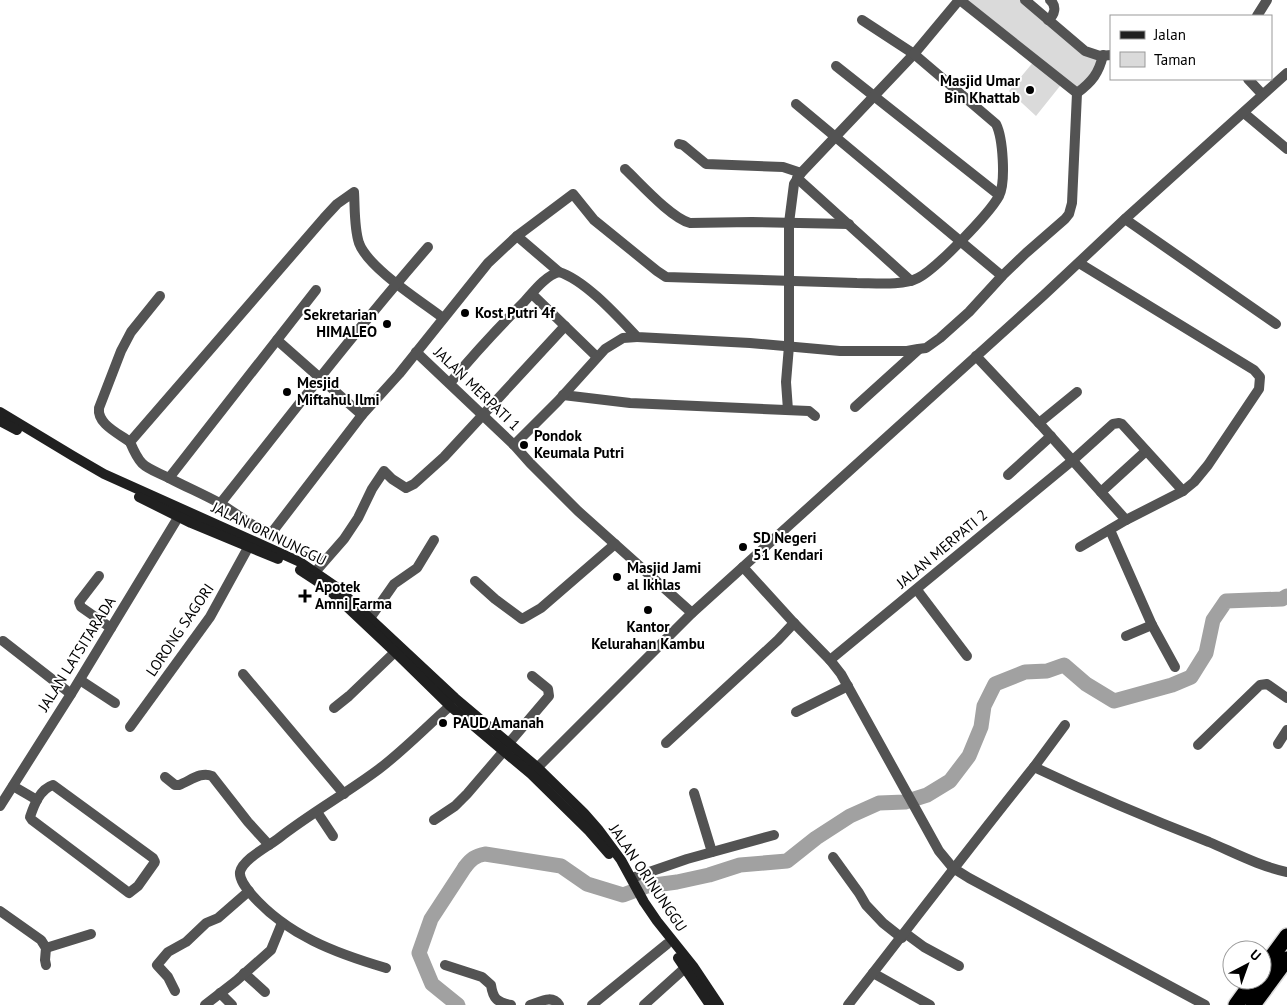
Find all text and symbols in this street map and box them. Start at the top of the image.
legend [1110,15,1272,80]
text: Jalan [1153,25,1186,44]
text: Taman [1154,50,1196,69]
place label: Masjid Umar Bin Khattab [940,71,1021,107]
marker: Masjid Umar Bin Khattab [1024,84,1036,96]
place label: Kost Putri 4f [475,303,556,322]
place label: Sekretarian HIMALEO [304,305,377,341]
marker: Kost Putri 4f [459,307,471,319]
marker: Sekretarian HIMALEO [381,318,393,330]
street label: JALAN MERPATI 1 [429,342,525,435]
place label: Mesjid Miftahul Ilmi [297,373,380,409]
marker: Mesjid Miftahul Ilmi [281,386,293,398]
place label: Pondok Keumala Putri [534,426,624,462]
marker: Pondok Keumala Putri [518,439,530,451]
street label: JALAN ORINUNGGU [208,497,330,570]
street label: JALAN MERPATI 2 [892,505,991,593]
place label: SD Negeri 51 Kendari [753,528,823,564]
marker: SD Negeri 51 Kendari [737,541,749,553]
place label: Masjid Jami al Ikhlas [627,558,701,594]
marker: Masjid Jami al Ikhlas [611,571,623,583]
place label: Apotek Amni Farma [315,577,392,613]
street label: LORONG SAGORI [142,580,218,680]
marker: Apotek Amni Farma [299,590,311,602]
street label: JALAN LATSITARADA [33,593,120,715]
marker: Kantor Kelurahan Kambu [642,604,654,616]
place label: Kantor Kelurahan Kambu [591,617,705,653]
place label: PAUD Amanah [453,713,544,732]
marker: PAUD Amanah [437,717,449,729]
street label: JALAN ORINUNGGU [605,820,691,935]
north arrow [1222,940,1272,990]
text: U [1246,946,1265,965]

